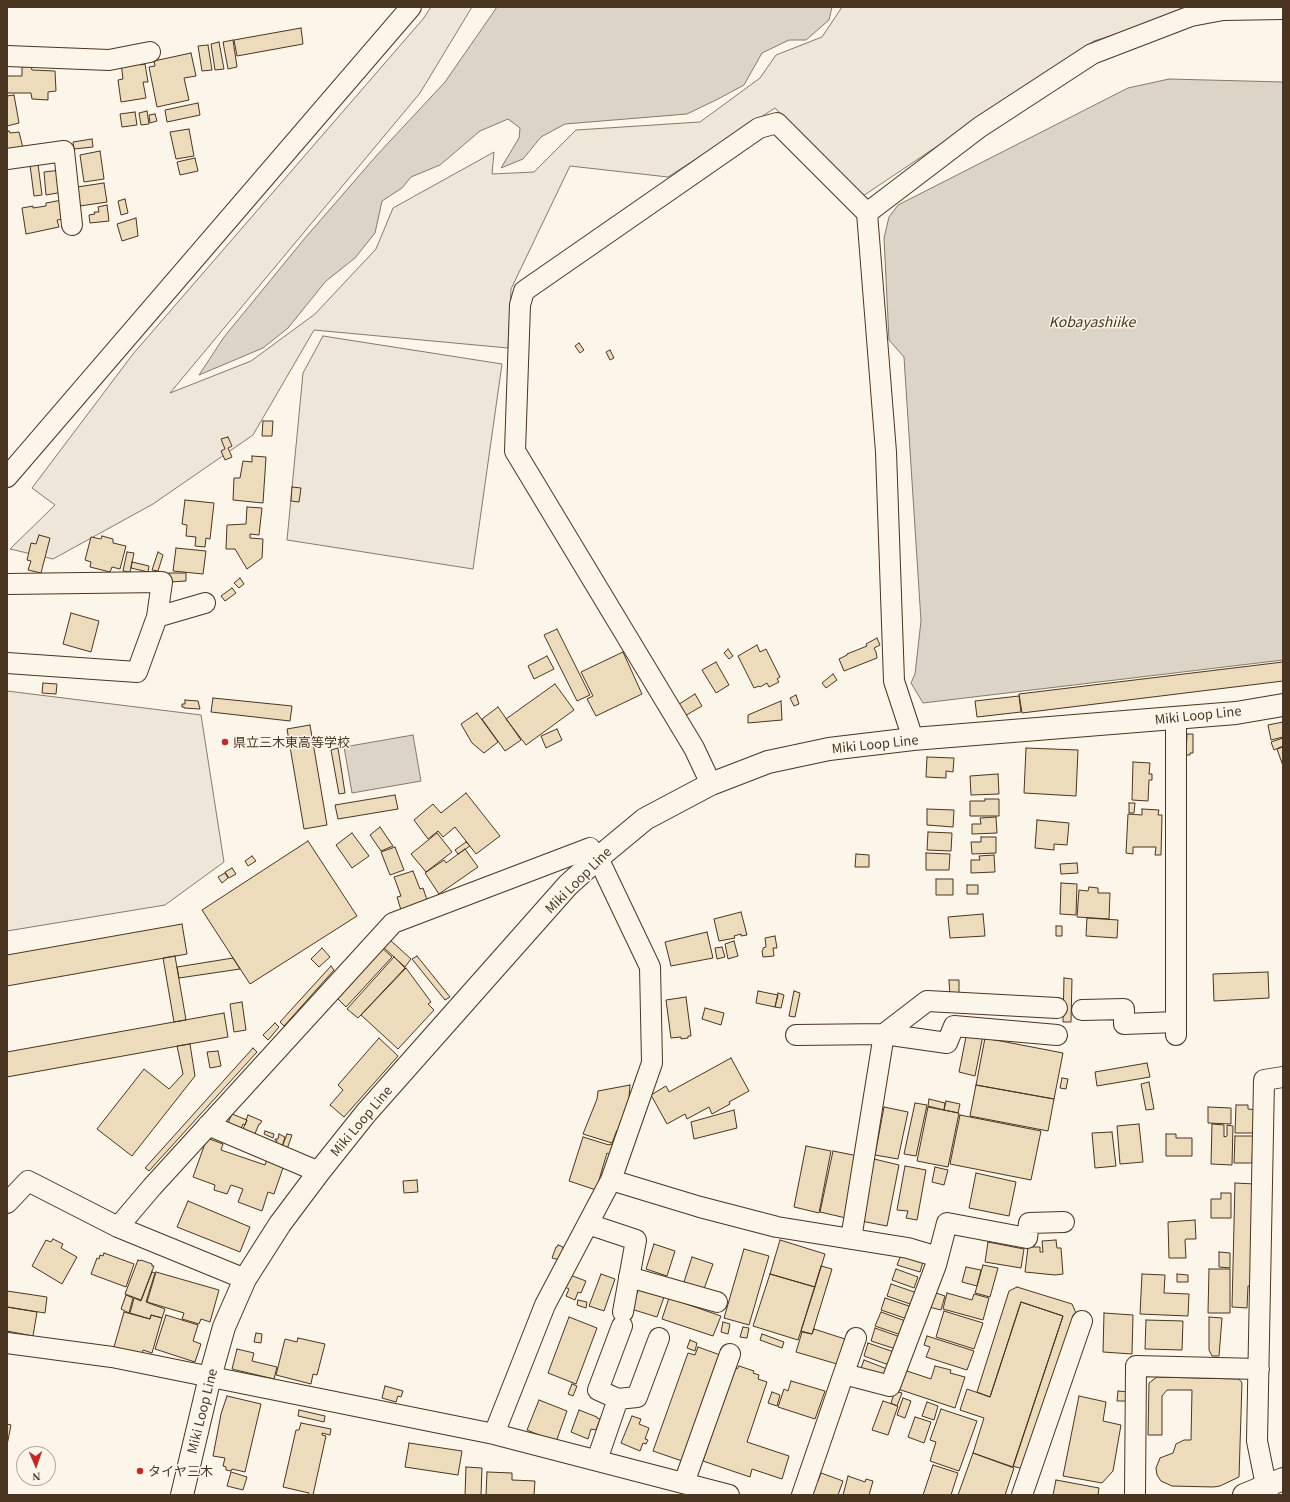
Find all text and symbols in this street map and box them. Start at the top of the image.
water label: Kobayashiike [1049,314,1135,330]
street label: Miki Loop Line [1154,703,1242,727]
street label: Miki Loop Line [831,732,919,756]
place label: 県立三木東高等学校 [233,734,350,750]
marker: 県立三木東高等学校 [220,737,230,747]
street label: Miki Loop Line [542,844,614,916]
street label: Miki Loop Line [327,1083,395,1159]
street label: Miki Loop Line [184,1367,220,1455]
north arrow [16,1446,56,1486]
place label: タイヤ三木 [148,1463,213,1479]
marker: タイヤ三木 [135,1466,145,1476]
text: N [32,1471,41,1483]

